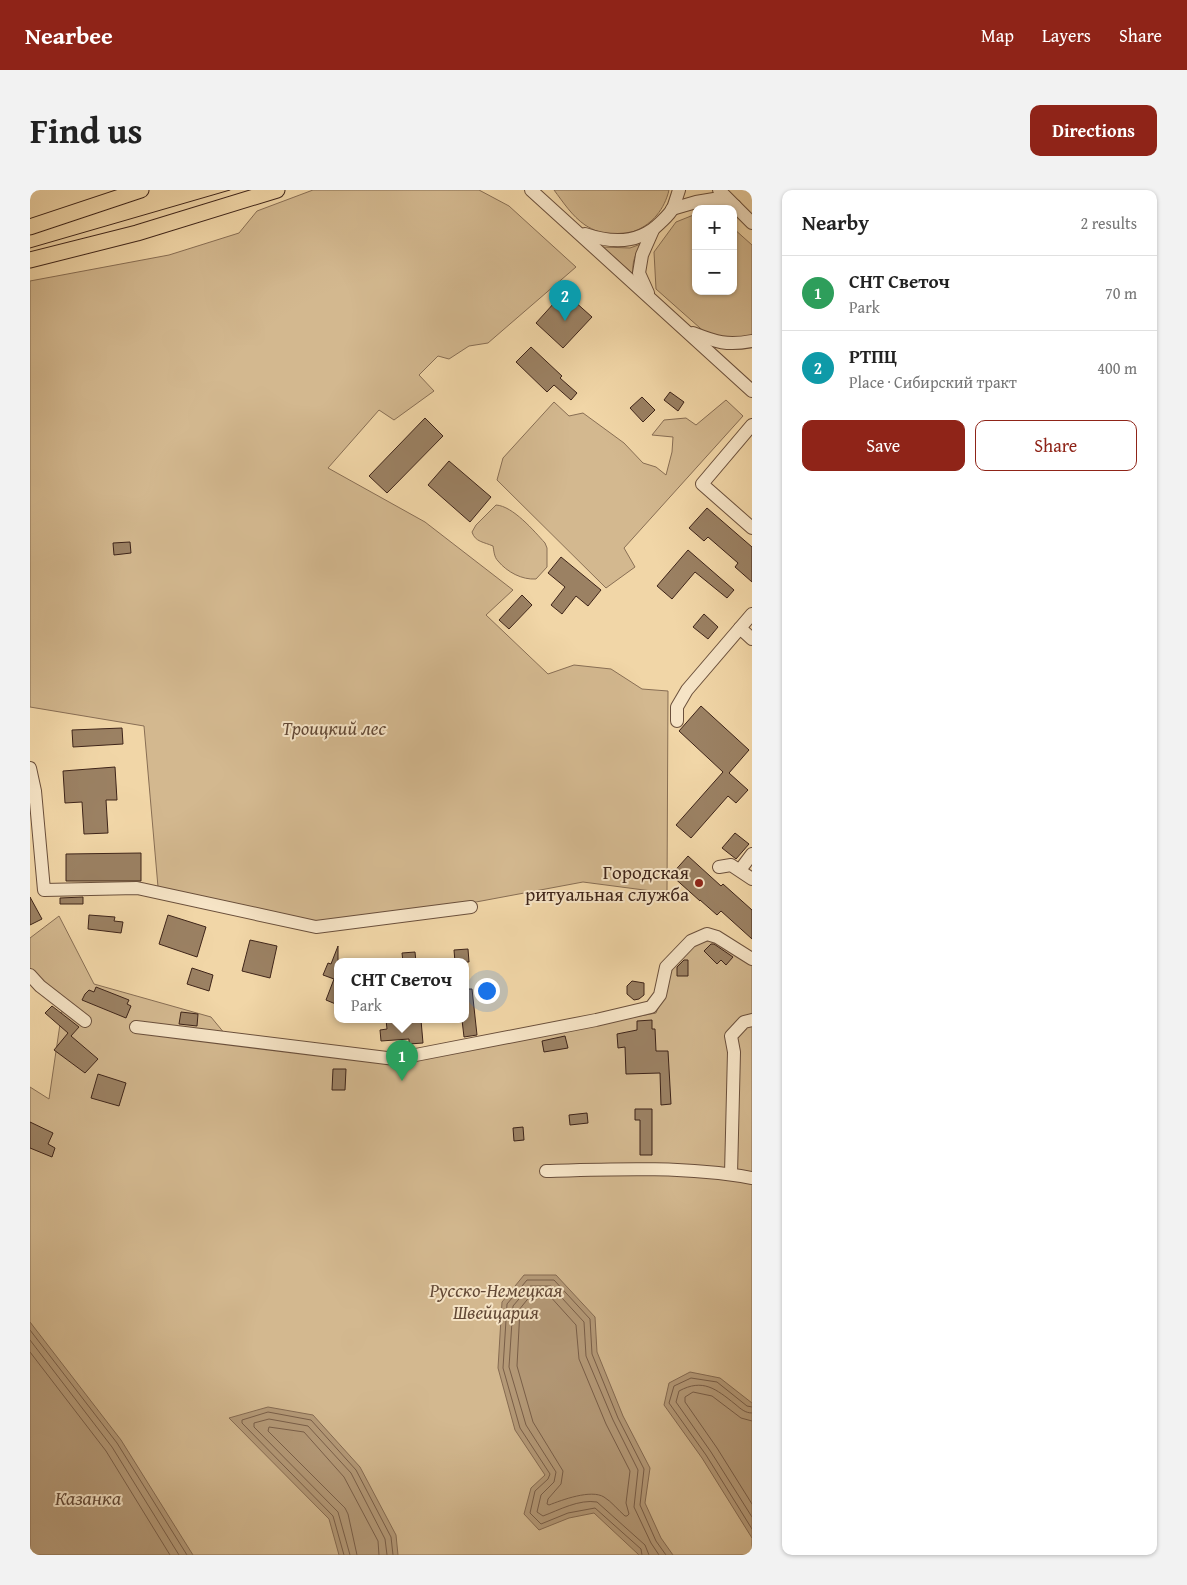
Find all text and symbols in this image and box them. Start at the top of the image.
text: Nearbee [25,18,113,53]
text: Map [981,22,1014,49]
text: Layers [1042,22,1091,49]
text: Share [1119,22,1162,49]
text: Find us [30,105,143,156]
button: Directions [1030,105,1157,156]
map controls [692,205,737,295]
button: + [692,205,737,250]
text: Nearby [802,207,869,238]
text: 2 results [1080,211,1137,235]
button: − [692,250,737,295]
text: СНТ Светоч [849,267,950,295]
pin: 2 [549,280,581,321]
text: 1 [814,281,822,305]
text: 70 m [1105,281,1137,305]
text: Park [849,295,880,319]
text: РТПЦ [849,342,897,370]
text: 2 [814,356,822,380]
text: 400 m [1097,356,1137,380]
text: Place · Сибирский тракт [849,370,1017,394]
button: Save [802,420,965,471]
button: Share [975,420,1137,471]
park label: Троицкий лес [282,714,386,742]
place label: Городская ритуальная служба [525,858,689,908]
marker: Городская ритуальная служба [693,877,705,889]
popup [334,958,469,1023]
text: СНТ Светоч [351,965,452,993]
your location [474,978,500,1004]
text: Park [351,993,382,1017]
pin: 1 [386,1040,418,1081]
park label: Русско-Немецкая Швейцария [429,1276,562,1326]
water label: Казанка [55,1483,122,1512]

